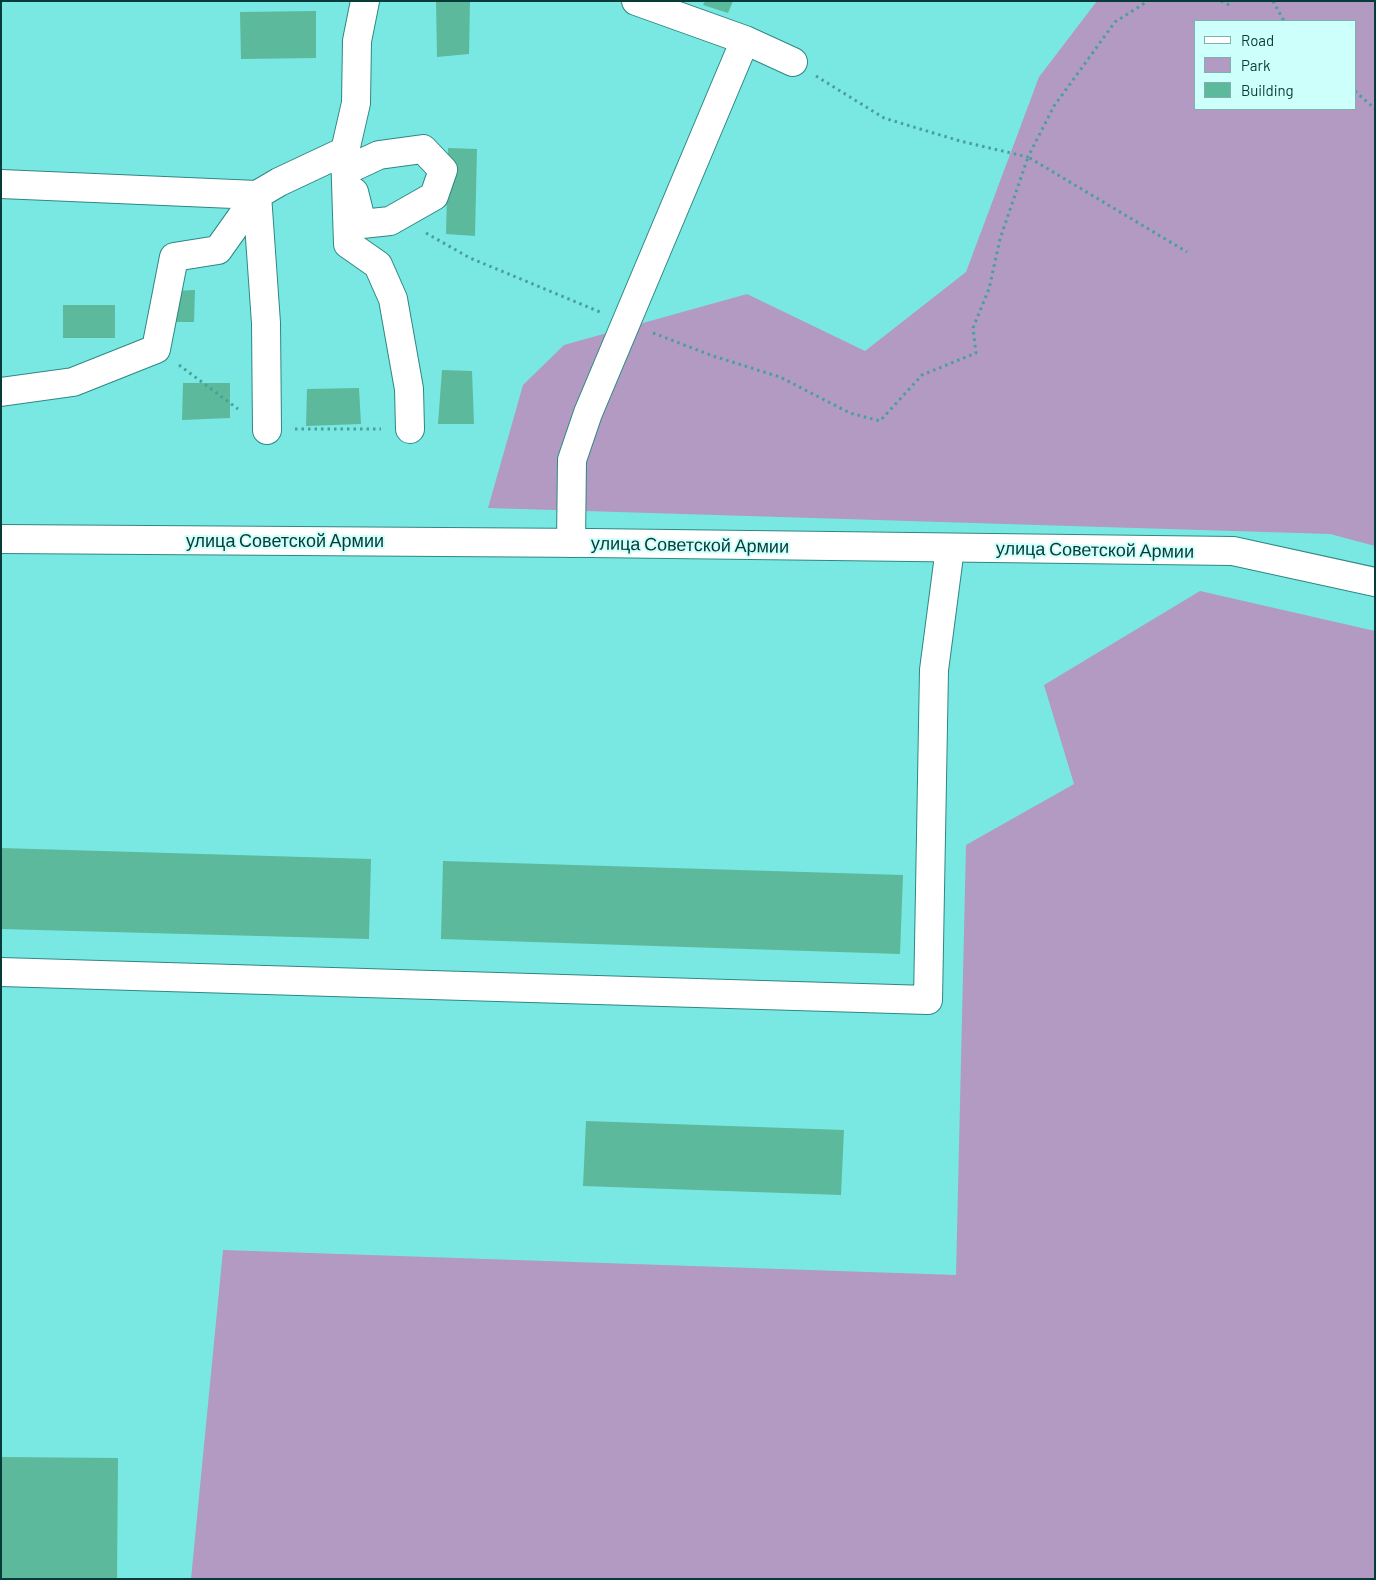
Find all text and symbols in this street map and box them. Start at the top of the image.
legend [1194,20,1356,110]
text: Road [1241,31,1274,49]
text: Park [1241,56,1270,74]
text: Building [1241,81,1294,99]
street label: улица Советской Армии [186,530,384,552]
street label: улица Советской Армии [591,532,789,558]
street label: улица Советской Армии [996,537,1194,563]

